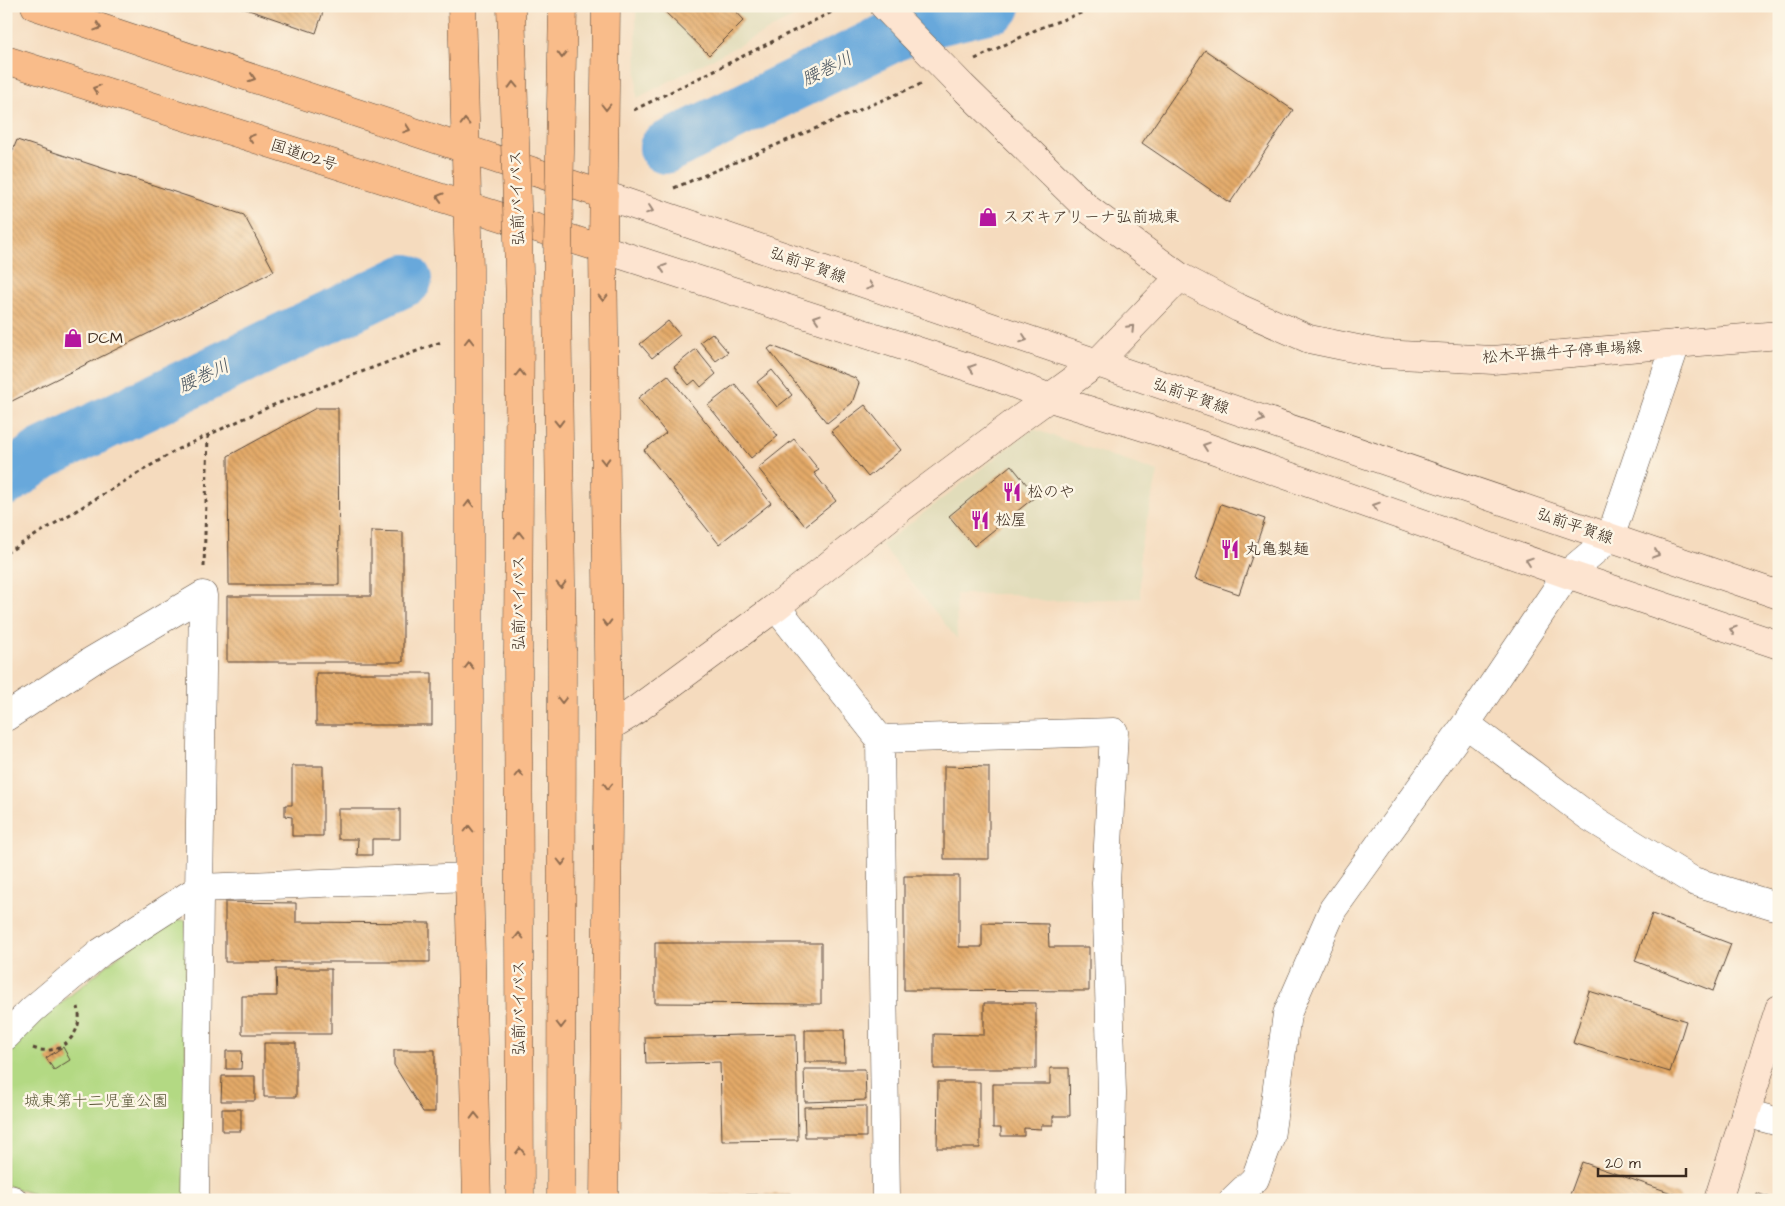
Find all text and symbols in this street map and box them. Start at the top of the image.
one-way arrow [93,21,102,31]
water label: 腰巻川 [797,46,857,92]
one-way arrow [557,52,567,59]
one-way arrow [248,72,256,82]
one-way arrow [508,81,519,89]
one-way arrow [93,85,101,95]
one-way arrow [601,104,611,112]
one-way arrow [460,117,470,125]
one-way arrow [402,124,410,134]
one-way arrow [248,134,256,144]
street label: 国道102号 [268,134,340,176]
street label: 弘前バイパス [504,150,530,246]
one-way arrow [436,193,444,203]
one-way arrow [646,205,654,215]
shop icon: スズキアリーナ弘前城東 [977,206,999,228]
place label: スズキアリーナ弘前城東 [1003,206,1180,228]
street label: 弘前平賀線 [767,242,849,288]
one-way arrow [659,263,667,273]
one-way arrow [866,280,874,290]
one-way arrow [598,294,608,302]
one-way arrow [814,314,822,324]
one-way arrow [1125,325,1134,334]
shop icon: DCM [62,327,84,349]
place label: DCM [88,327,123,349]
one-way arrow [1019,333,1028,343]
street label: 松木平撫牛子停車場線 [1481,335,1643,369]
one-way arrow [464,337,474,344]
water label: 腰巻川 [174,353,234,399]
one-way arrow [968,364,977,374]
one-way arrow [515,368,525,376]
street label: 弘前平賀線 [1150,373,1232,419]
one-way arrow [1256,414,1264,424]
one-way arrow [553,419,564,427]
one-way arrow [1202,442,1211,452]
one-way arrow [600,457,610,465]
restaurant icon: 松のや [1001,481,1023,503]
place label: 松のや [1027,481,1075,503]
one-way arrow [464,499,474,507]
one-way arrow [1372,502,1380,512]
street label: 弘前平賀線 [1534,503,1616,549]
restaurant icon: 松屋 [969,509,991,531]
place label: 松屋 [995,509,1027,531]
one-way arrow [514,531,524,538]
restaurant icon: 丸亀製麺 [1219,538,1241,560]
place label: 丸亀製麺 [1245,538,1309,560]
one-way arrow [1651,548,1660,558]
street label: 弘前バイパス [508,555,530,651]
one-way arrow [1525,556,1534,566]
one-way arrow [556,582,567,590]
one-way arrow [602,619,613,627]
one-way arrow [1729,625,1737,635]
one-way arrow [464,662,474,670]
one-way arrow [557,696,567,704]
one-way arrow [514,769,524,777]
one-way arrow [603,782,613,790]
one-way arrow [464,824,474,832]
one-way arrow [557,859,567,867]
one-way arrow [514,932,524,940]
street label: 弘前バイパス [508,960,530,1056]
one-way arrow [556,1022,566,1029]
park label: 城東第十二児童公園 [24,1090,168,1112]
one-way arrow [470,1112,480,1120]
scale bar [1598,1146,1685,1178]
one-way arrow [515,1147,525,1154]
text: 20 m [1605,1153,1641,1174]

